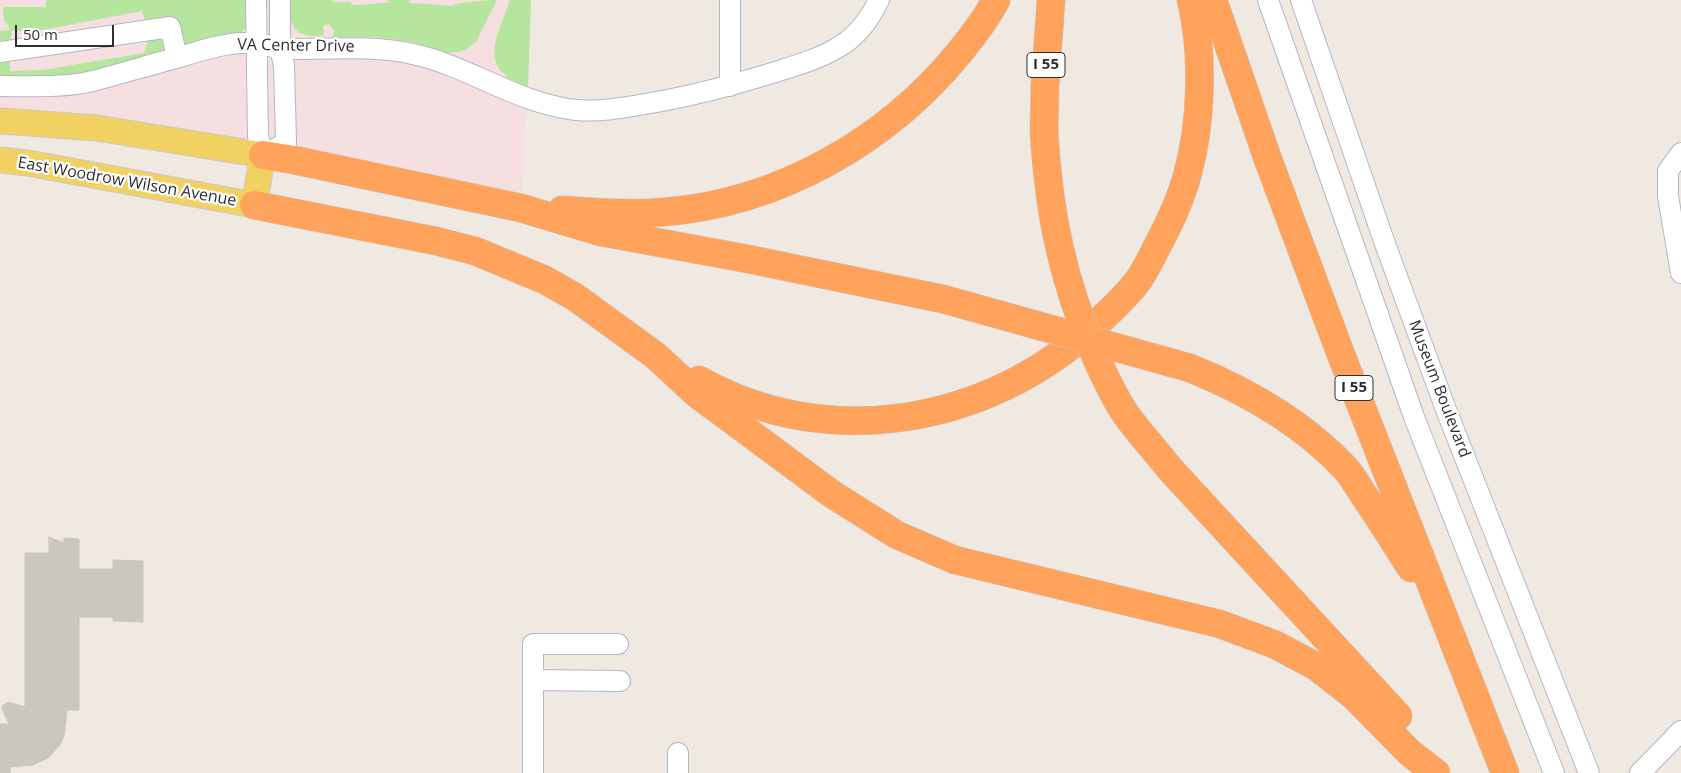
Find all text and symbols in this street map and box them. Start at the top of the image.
scale bar [18,15,116,47]
text: 50 m [23,24,58,44]
street label: VA Center Drive [237,35,355,57]
road number: I 55 [1027,52,1065,78]
street label: East Woodrow Wilson Avenue [16,153,238,211]
street label: Museum Boulevard [1404,318,1474,460]
road number: I 55 [1335,376,1373,400]

